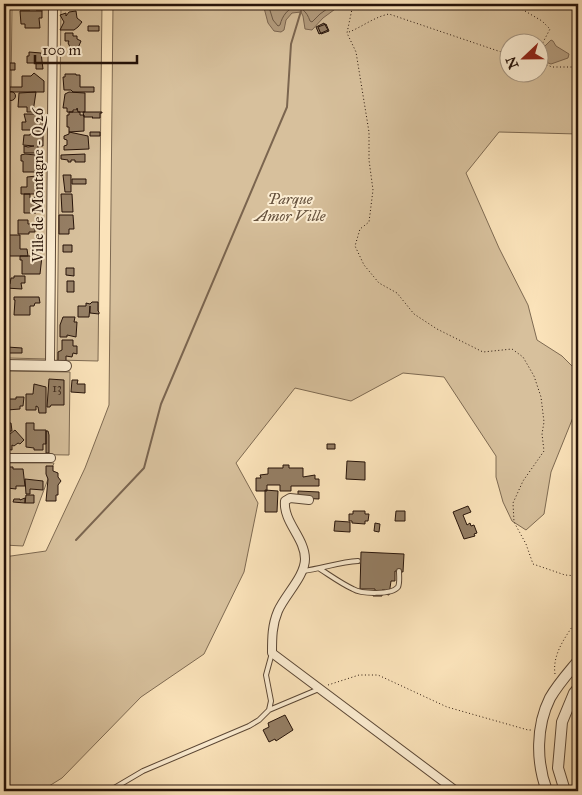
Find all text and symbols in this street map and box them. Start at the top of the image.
scale bar [35,32,138,64]
north arrow [500,32,550,82]
text: 100 m [42,41,82,59]
text: N [502,54,523,71]
street label: Ville de Montagne - Q 26 [29,106,47,263]
park label: Parque Amor Ville [253,190,326,225]
house number: 13 [52,381,62,395]

